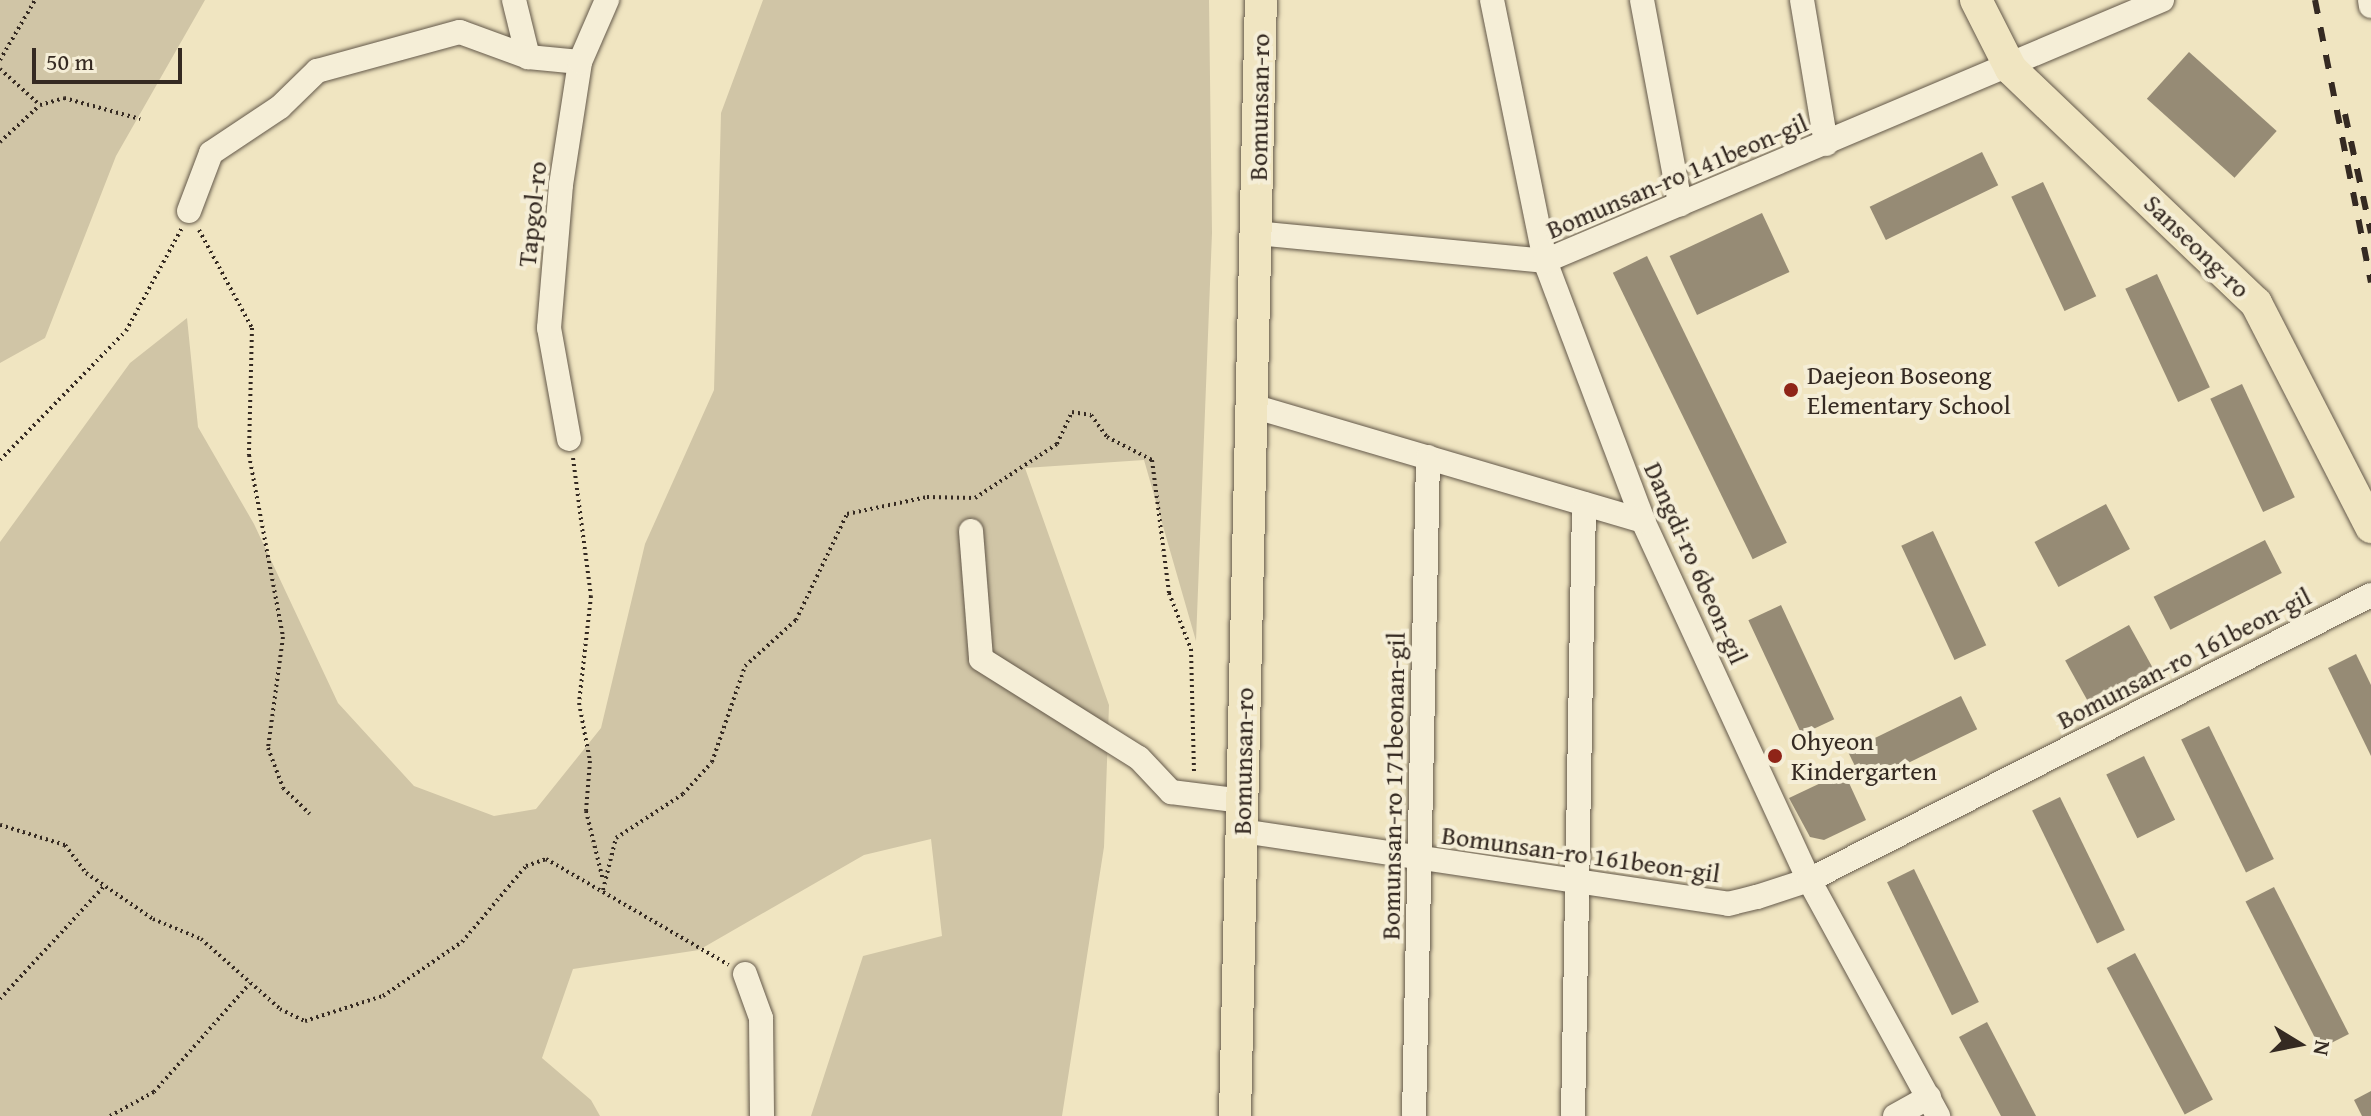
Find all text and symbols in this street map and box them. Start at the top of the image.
scale bar [36,32,186,82]
street label: Bomunsan-ro [1242,33,1276,181]
text: 50 m [46,44,94,79]
street label: Bomunsan-ro 141beon-gil [1542,107,1812,245]
street label: Tapgol-ro [511,160,553,268]
street label: Sanseong-ro [2137,188,2257,304]
place label: Daejeon Boseong Elementary School [1807,359,2011,420]
marker: Daejeon Boseong Elementary School [1782,381,1800,399]
street label: Dangdi-ro 6beon-gil [1638,457,1754,669]
street label: Bomunsan-ro 161beon-gil [2052,580,2316,736]
street label: Bomunsan-ro 171beonan-gil [1375,632,1411,940]
street label: Bomunsan-ro [1226,687,1260,835]
place label: Ohyeon Kindergarten [1791,725,1937,786]
marker: Ohyeon Kindergarten [1766,747,1784,765]
street label: Bomunsan-ro 161beon-gil [1440,819,1722,889]
north arrow [2259,1004,2339,1084]
text: N [2306,1038,2340,1058]

